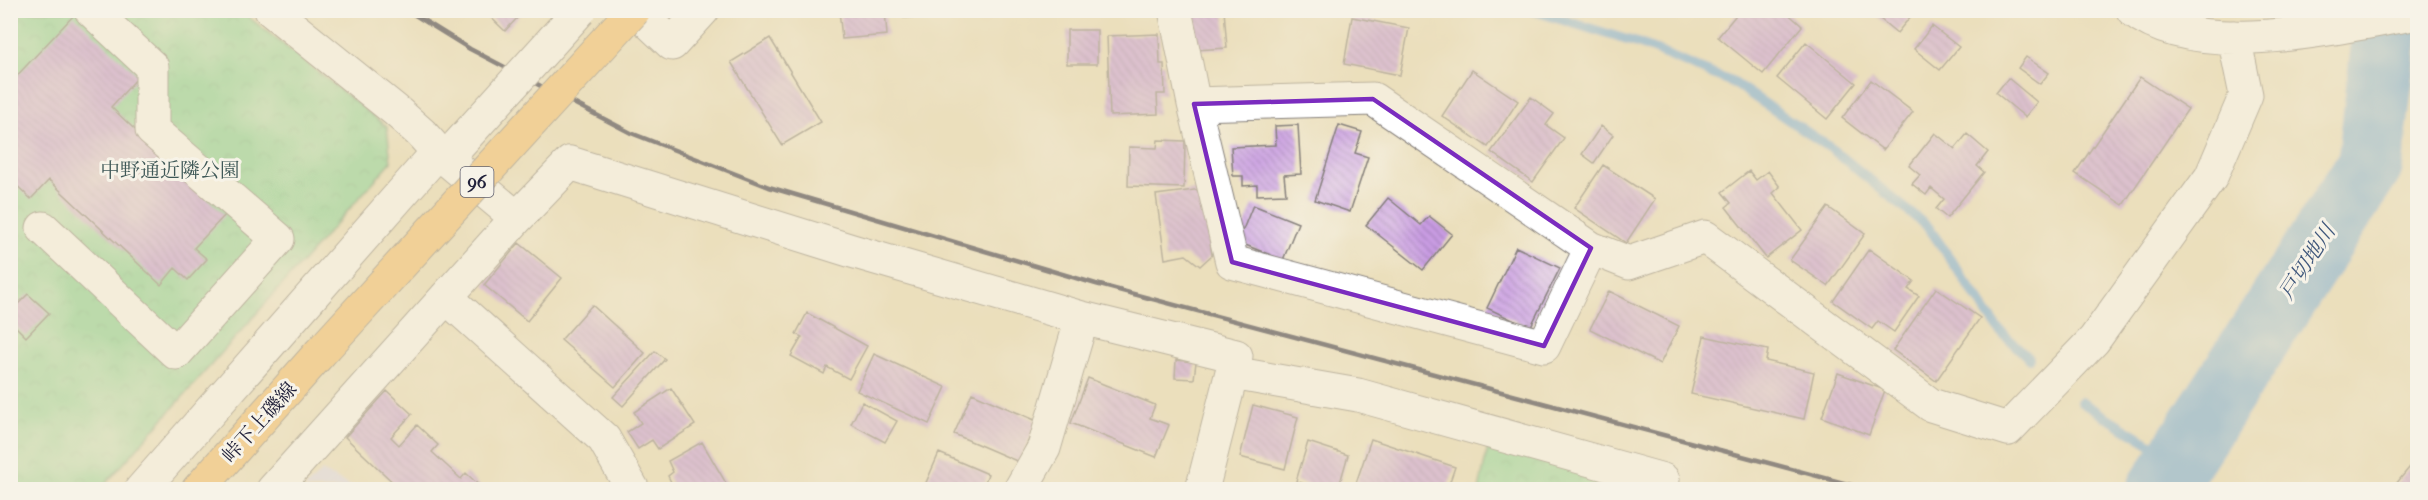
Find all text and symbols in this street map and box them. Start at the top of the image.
park label: 中野通近隣公園 [100,159,240,182]
road number: 96 [460,167,494,197]
water label: 戸切地川 [2274,219,2341,304]
street label: 峠下上磯線 [217,377,301,467]

